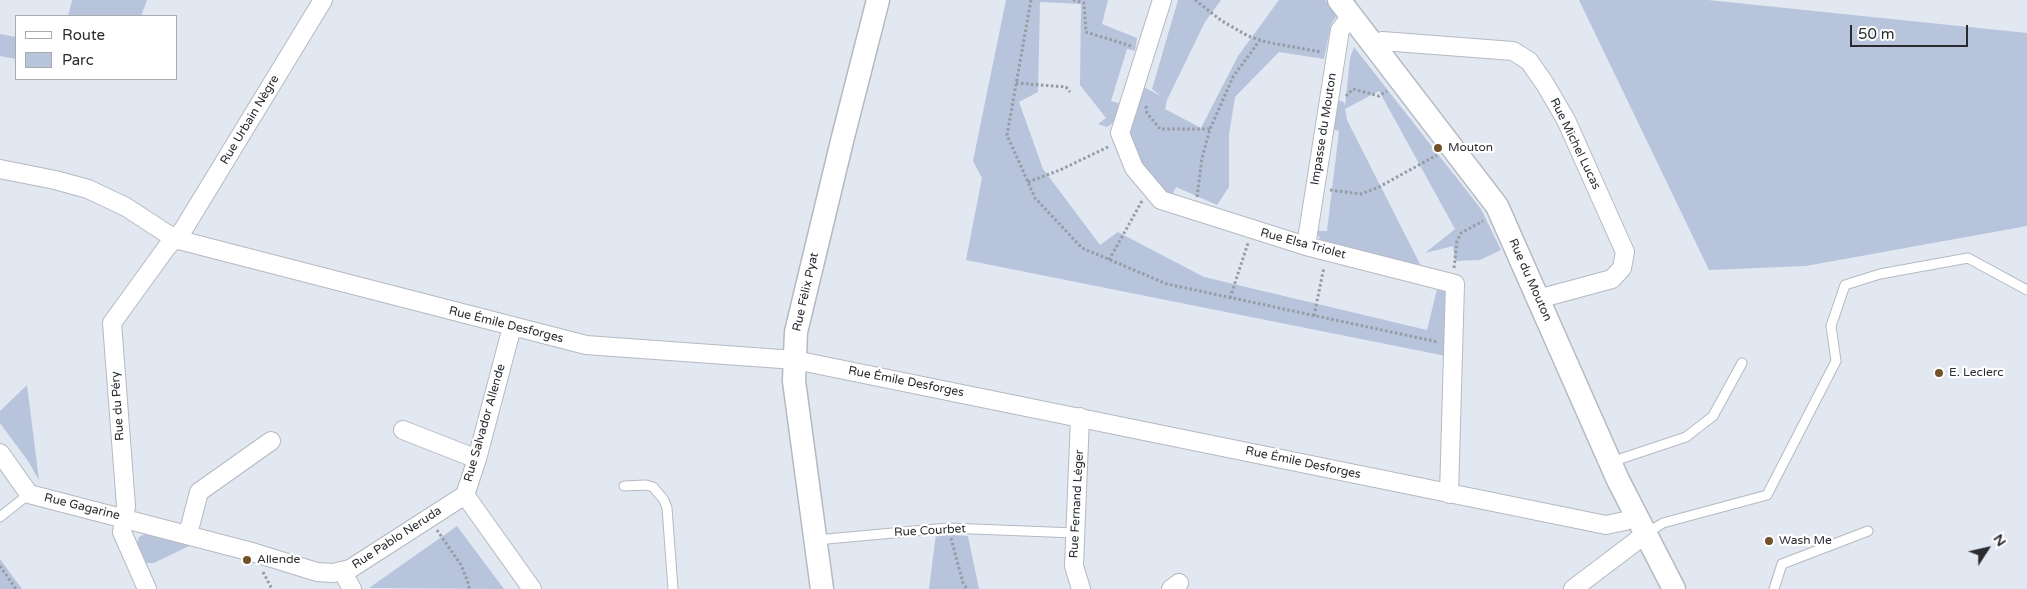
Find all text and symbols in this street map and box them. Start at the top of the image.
legend [15,15,178,80]
scale bar [1852,15,1970,47]
text: 50 m [1858,25,1895,43]
text: Route [62,26,105,44]
text: Parc [62,51,94,69]
street label: Impasse du Mouton [1308,72,1340,186]
street label: Rue Urbain Nègre [218,73,282,167]
street label: Rue Michel Lucas [1547,96,1603,192]
place label: Mouton [1448,141,1493,155]
marker: Mouton [1432,142,1444,154]
street label: Rue Elsa Triolet [1259,226,1347,262]
street label: Rue du Mouton [1505,236,1555,324]
street label: Rue Félix Pyat [790,251,822,333]
street label: Rue Émile Desforges [447,304,565,346]
street label: Rue Salvador Allende [461,362,509,484]
street label: Rue Émile Desforges [847,364,965,400]
place label: E. Leclerc [1949,366,2004,380]
marker: E. Leclerc [1933,367,1945,379]
street label: Rue du Péry [108,371,128,441]
street label: Rue Émile Desforges [1244,444,1362,482]
street label: Rue Fernand Léger [1067,449,1087,559]
street label: Rue Gagarine [43,491,121,523]
street label: Rue Pablo Neruda [350,504,444,572]
street label: Rue Courbet [894,522,966,540]
north arrow [1962,524,2012,574]
text: N [1990,531,2010,550]
place label: Wash Me [1779,534,1832,548]
marker: Wash Me [1763,535,1775,547]
place label: Allende [257,553,300,567]
marker: Allende [241,554,253,566]

